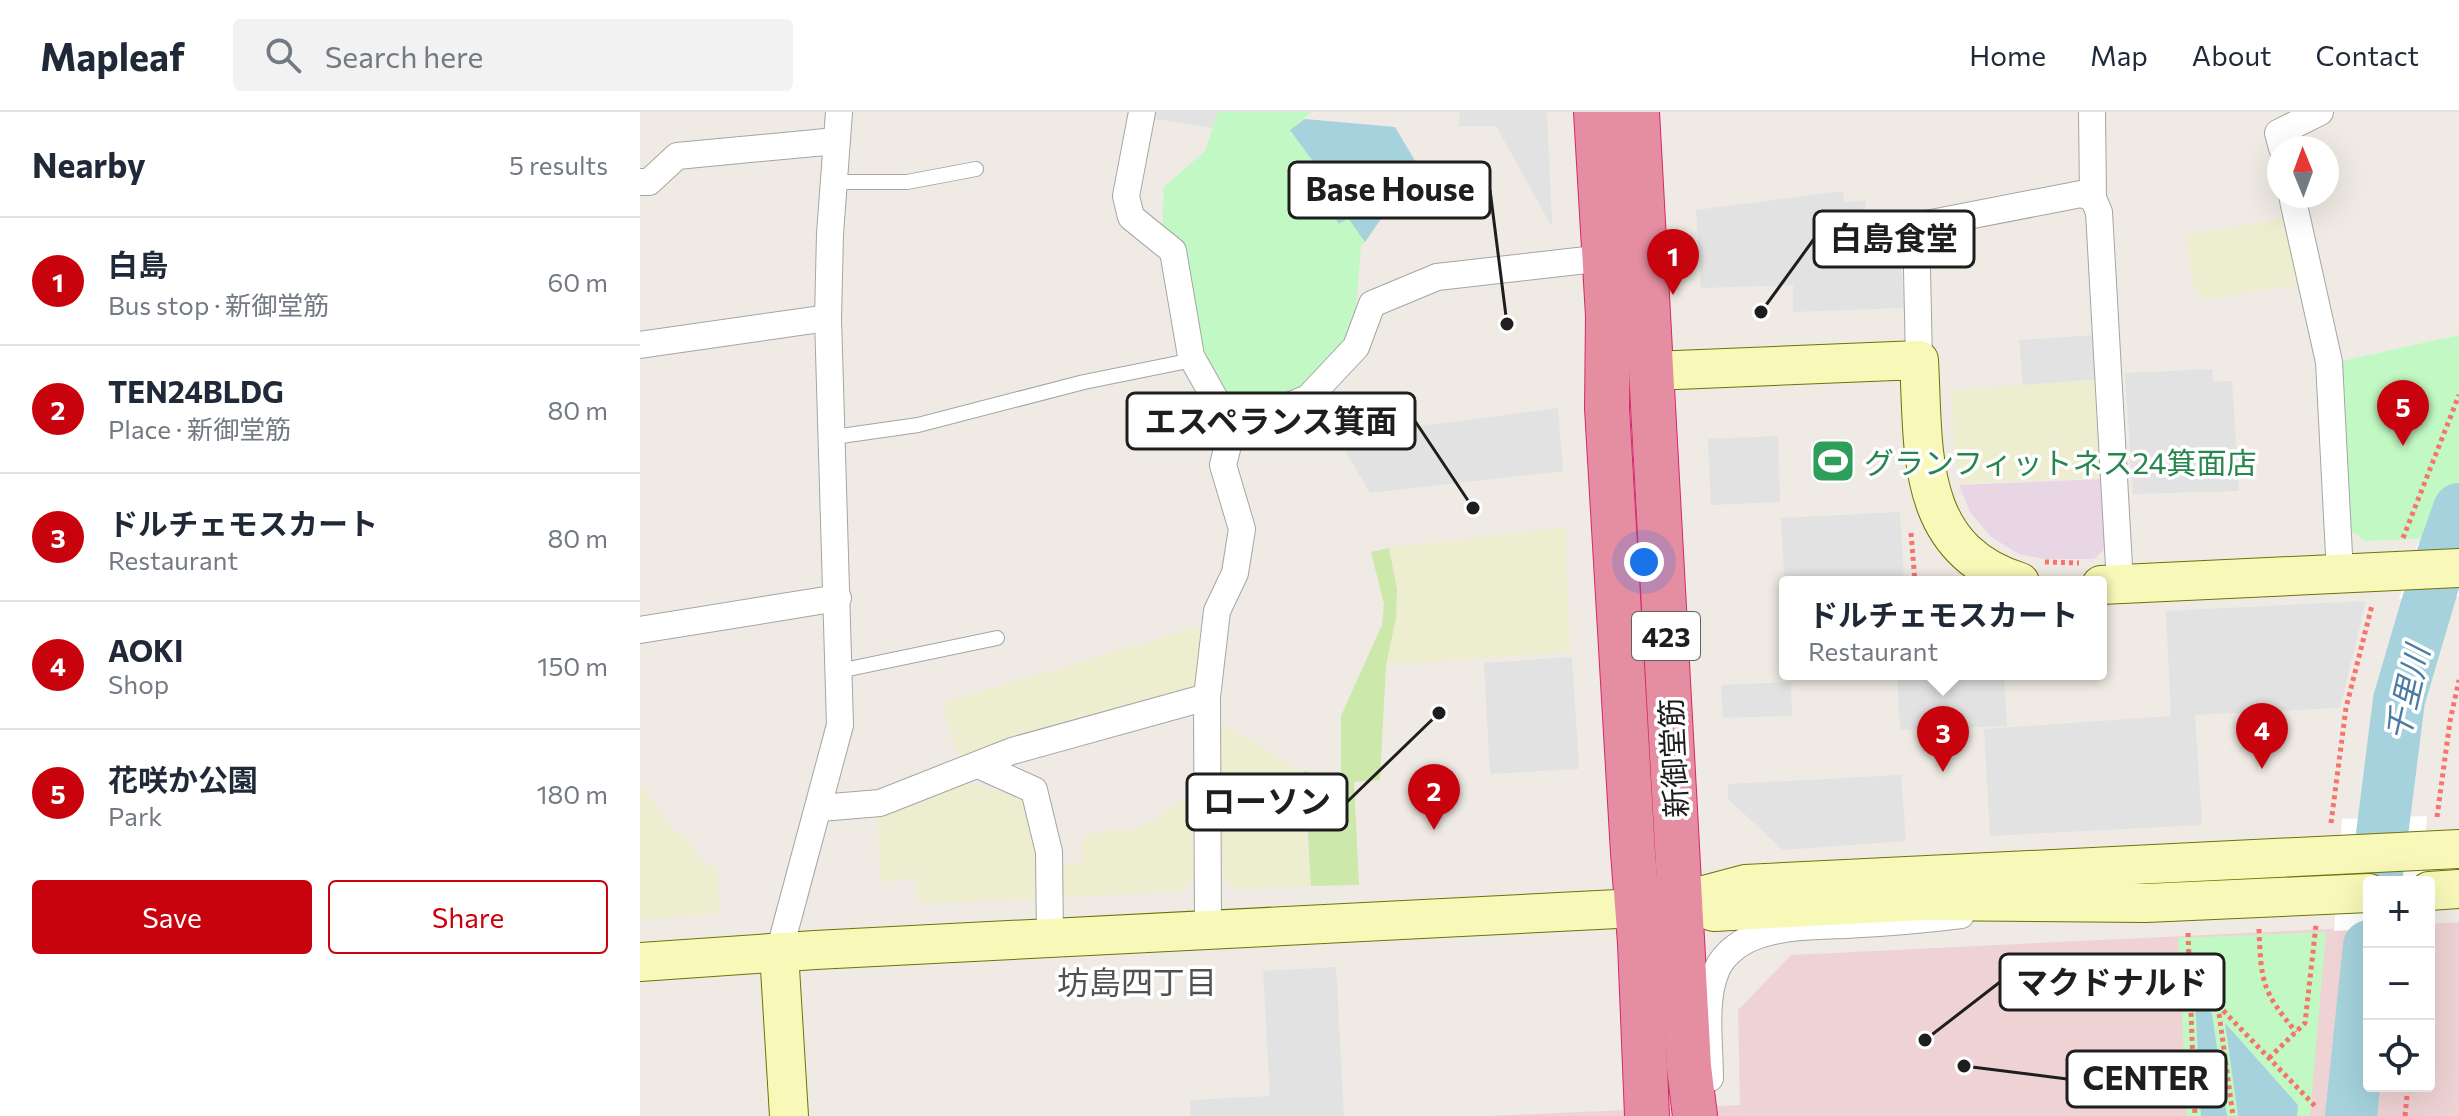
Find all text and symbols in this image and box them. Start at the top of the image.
search box [233,19,793,91]
text: Mapleaf [40,32,185,79]
icon: search [261,33,305,77]
text: Search here [325,37,483,74]
text: Home [1969,38,2046,72]
text: Map [2090,38,2148,72]
text: About [2192,38,2272,72]
text: Contact [2316,38,2419,72]
north arrow [2267,136,2339,208]
text: Nearby [32,143,146,185]
text: 5 results [509,149,608,180]
callout: Base House [1289,162,1490,218]
text: Base House [1305,168,1475,208]
callout: 白島食堂 [1814,211,1974,267]
text: 白島食堂 [1830,217,1958,257]
pin: 1 [1647,229,1699,295]
text: 白島 [108,245,168,282]
text: 1 [52,266,64,297]
text: 60 m [548,266,608,297]
text: Bus stop · 新御堂筋 [108,289,329,320]
text: TEN24BLDG [108,372,284,409]
pin: 5 [2377,380,2429,446]
callout: エスペランス箕面 [1127,393,1415,449]
text: 2 [51,394,65,425]
text: 80 m [548,394,608,425]
text: エスペランス箕面 [1144,400,1398,440]
text: Place · 新御堂筋 [108,413,291,444]
sports icon: グランフィットネス24箕面店 [1809,437,1857,485]
place label: グランフィットネス24箕面店 [1864,443,2257,480]
text: ドルチェモスカート [108,504,378,541]
text: 3 [50,522,66,553]
text: 80 m [548,522,608,553]
your location [1624,542,1664,582]
text: Restaurant [108,544,238,575]
popup [1779,576,2107,680]
text: ドルチェモスカート [1808,595,2078,632]
road number: 423 [1632,612,1700,660]
text: AOKI [108,631,183,668]
text: Restaurant [1808,635,1938,666]
water label: 千里川 [2376,639,2437,744]
text: 4 [50,650,66,681]
text: 150 m [537,650,608,681]
text: Shop [108,668,169,699]
street label: 新御堂筋 [1650,697,1694,819]
pin: 4 [2236,703,2288,769]
pin: 3 [1917,706,1969,772]
text: 花咲か公園 [108,760,258,797]
pin: 2 [1408,764,1460,830]
callout: ローソン [1187,774,1347,830]
text: 5 [50,778,66,809]
text: 180 m [536,778,608,809]
text: ローソン [1203,780,1331,820]
text: Park [108,800,162,831]
map controls [2363,876,2435,1092]
button: + [2363,876,2435,948]
button: Save [32,880,312,954]
button: Share [328,880,608,954]
button: − [2363,948,2435,1020]
callout: マクドナルド [2000,954,2224,1010]
district label: 坊島四丁目 [1057,961,1217,1001]
text: マクドナルド [2016,961,2208,1001]
button: locate [2363,1020,2435,1092]
callout: CENTER [2067,1051,2226,1107]
text: CENTER [2083,1057,2209,1097]

